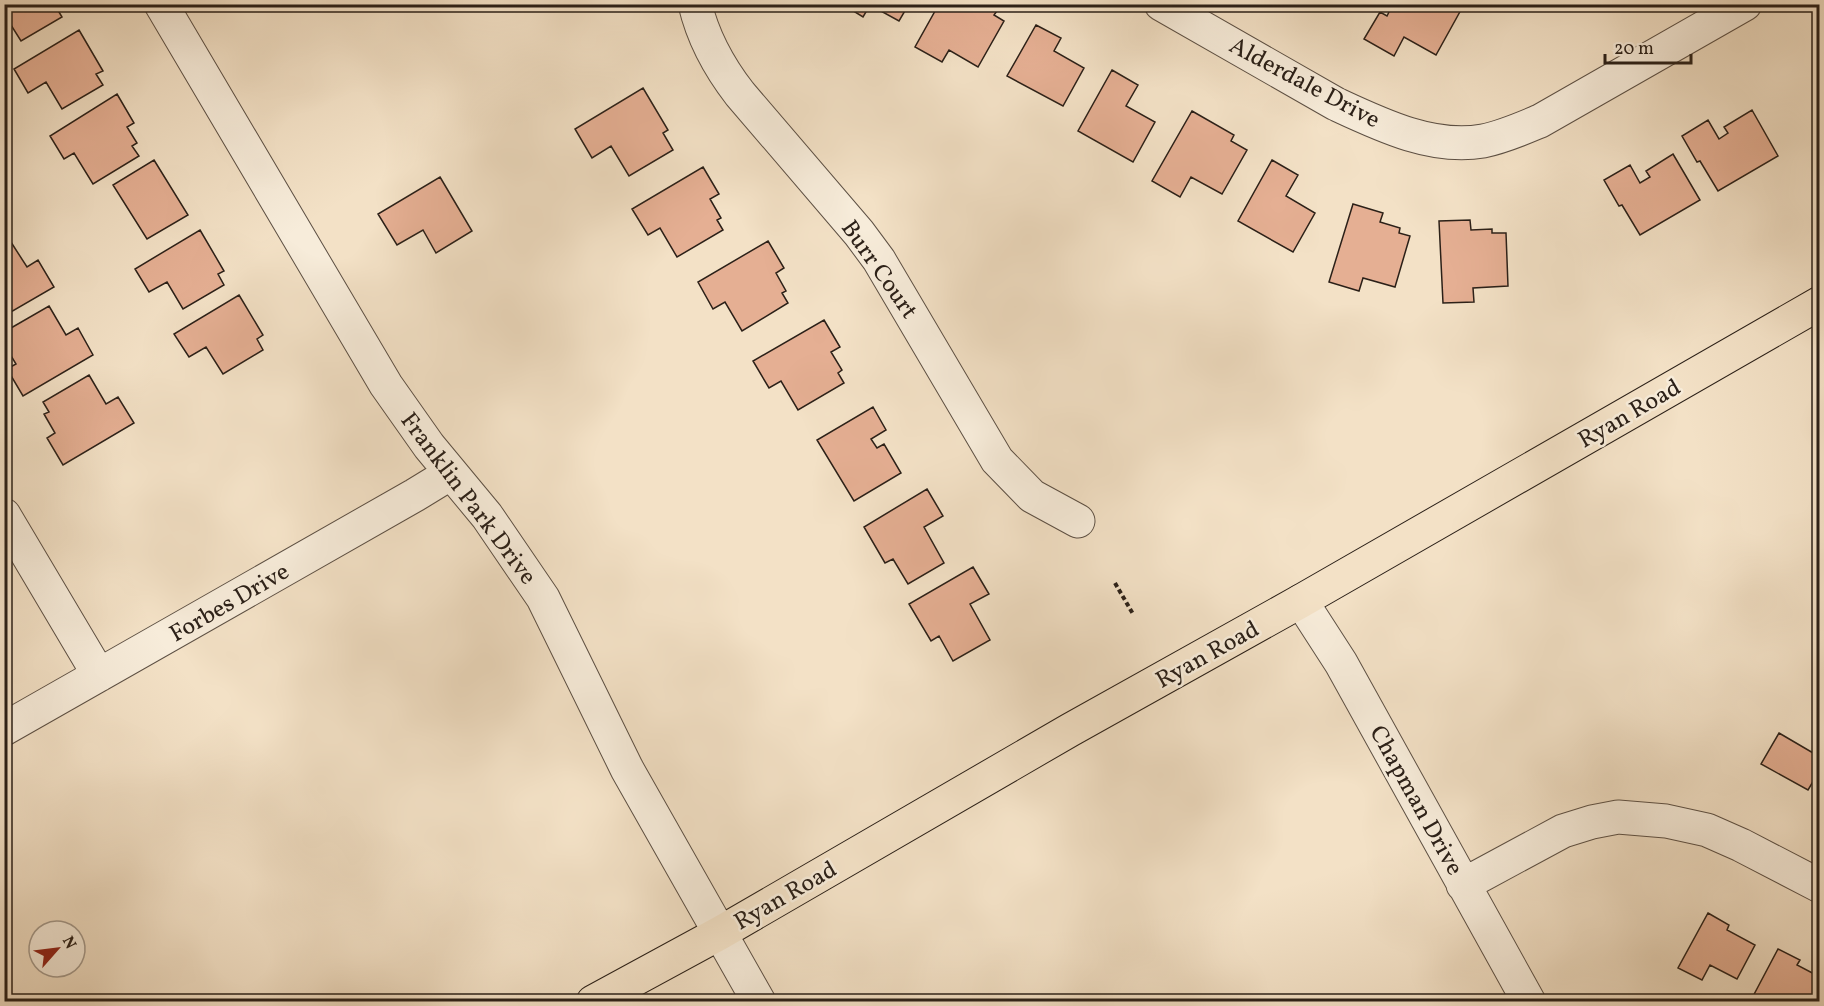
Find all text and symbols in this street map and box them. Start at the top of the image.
scale bar [1605,27,1690,65]
street label: Alderdale Drive [1223,30,1386,138]
text: 20 m [1614,37,1654,62]
street label: Burr Court [832,214,925,327]
street label: Ryan Road [1572,372,1688,458]
street label: Franklin Park Drive [391,406,544,593]
street label: Forbes Drive [164,556,296,652]
street label: Ryan Road [1150,613,1266,698]
street label: Chapman Drive [1360,720,1471,882]
street label: Ryan Road [728,854,844,940]
north arrow [27,919,87,979]
text: N [56,933,81,954]

